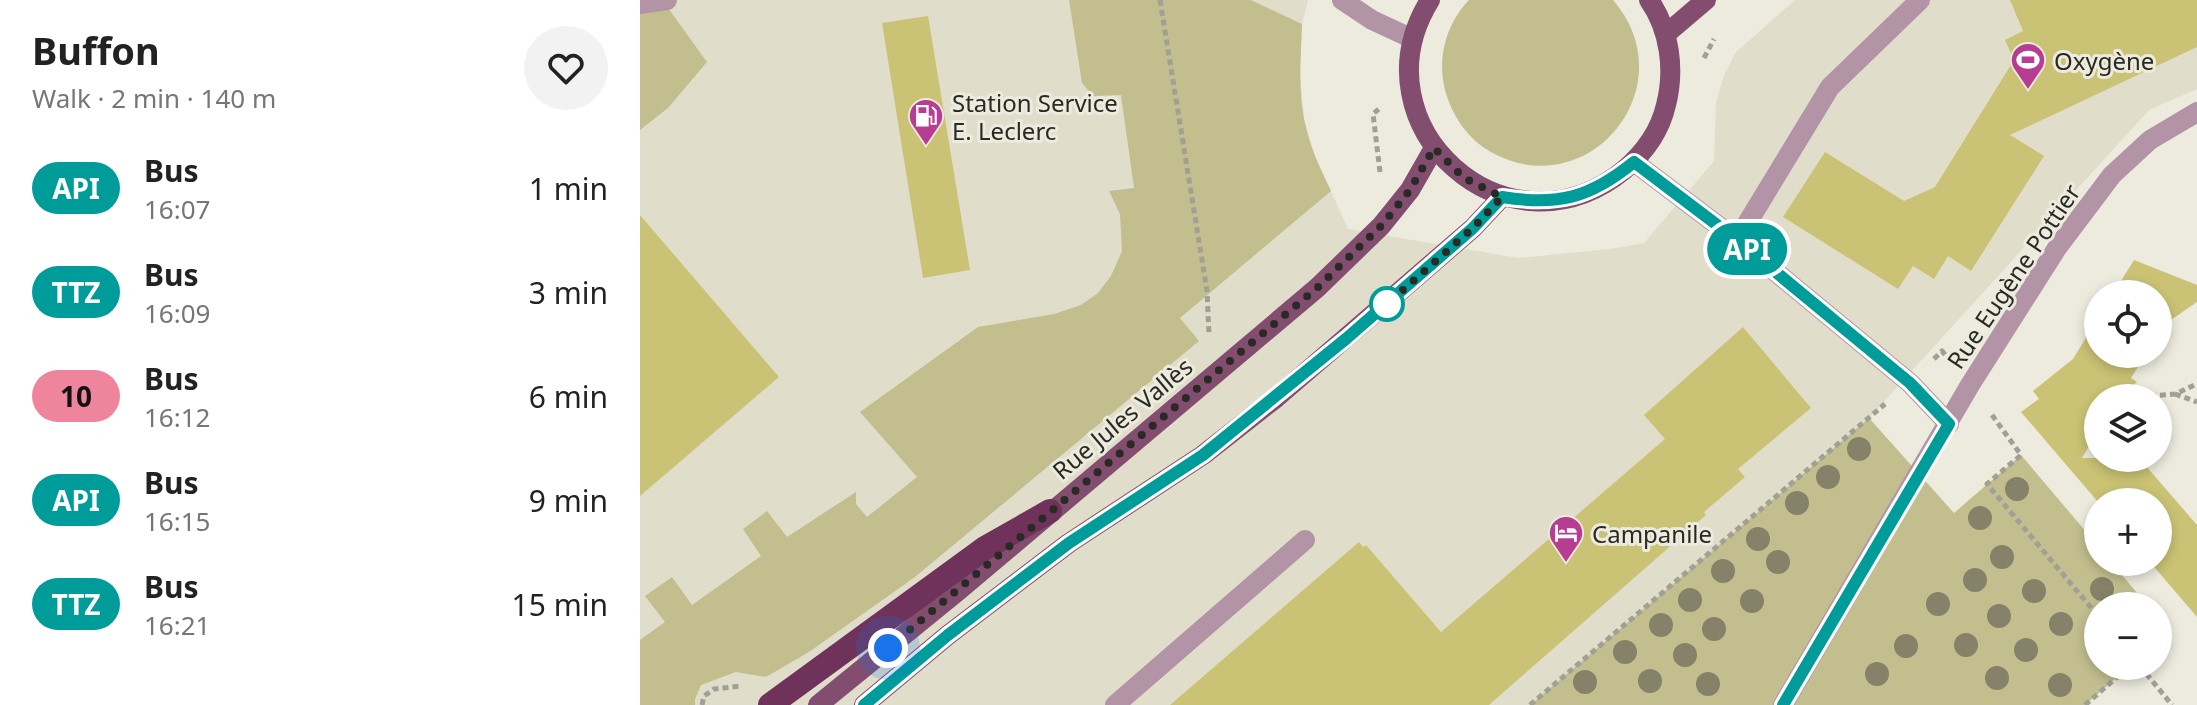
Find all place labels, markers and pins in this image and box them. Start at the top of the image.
sports icon: Oxygène [2009,41,2047,91]
place label: Oxygène [2054,44,2154,77]
place label: Station Service E. Leclerc [952,86,1118,147]
fuel station icon: Station Service E. Leclerc [907,97,945,147]
unlabelled marker [1370,287,1404,321]
hotel icon: Campanile [1547,514,1585,564]
place label: Campanile [1592,517,1712,550]

